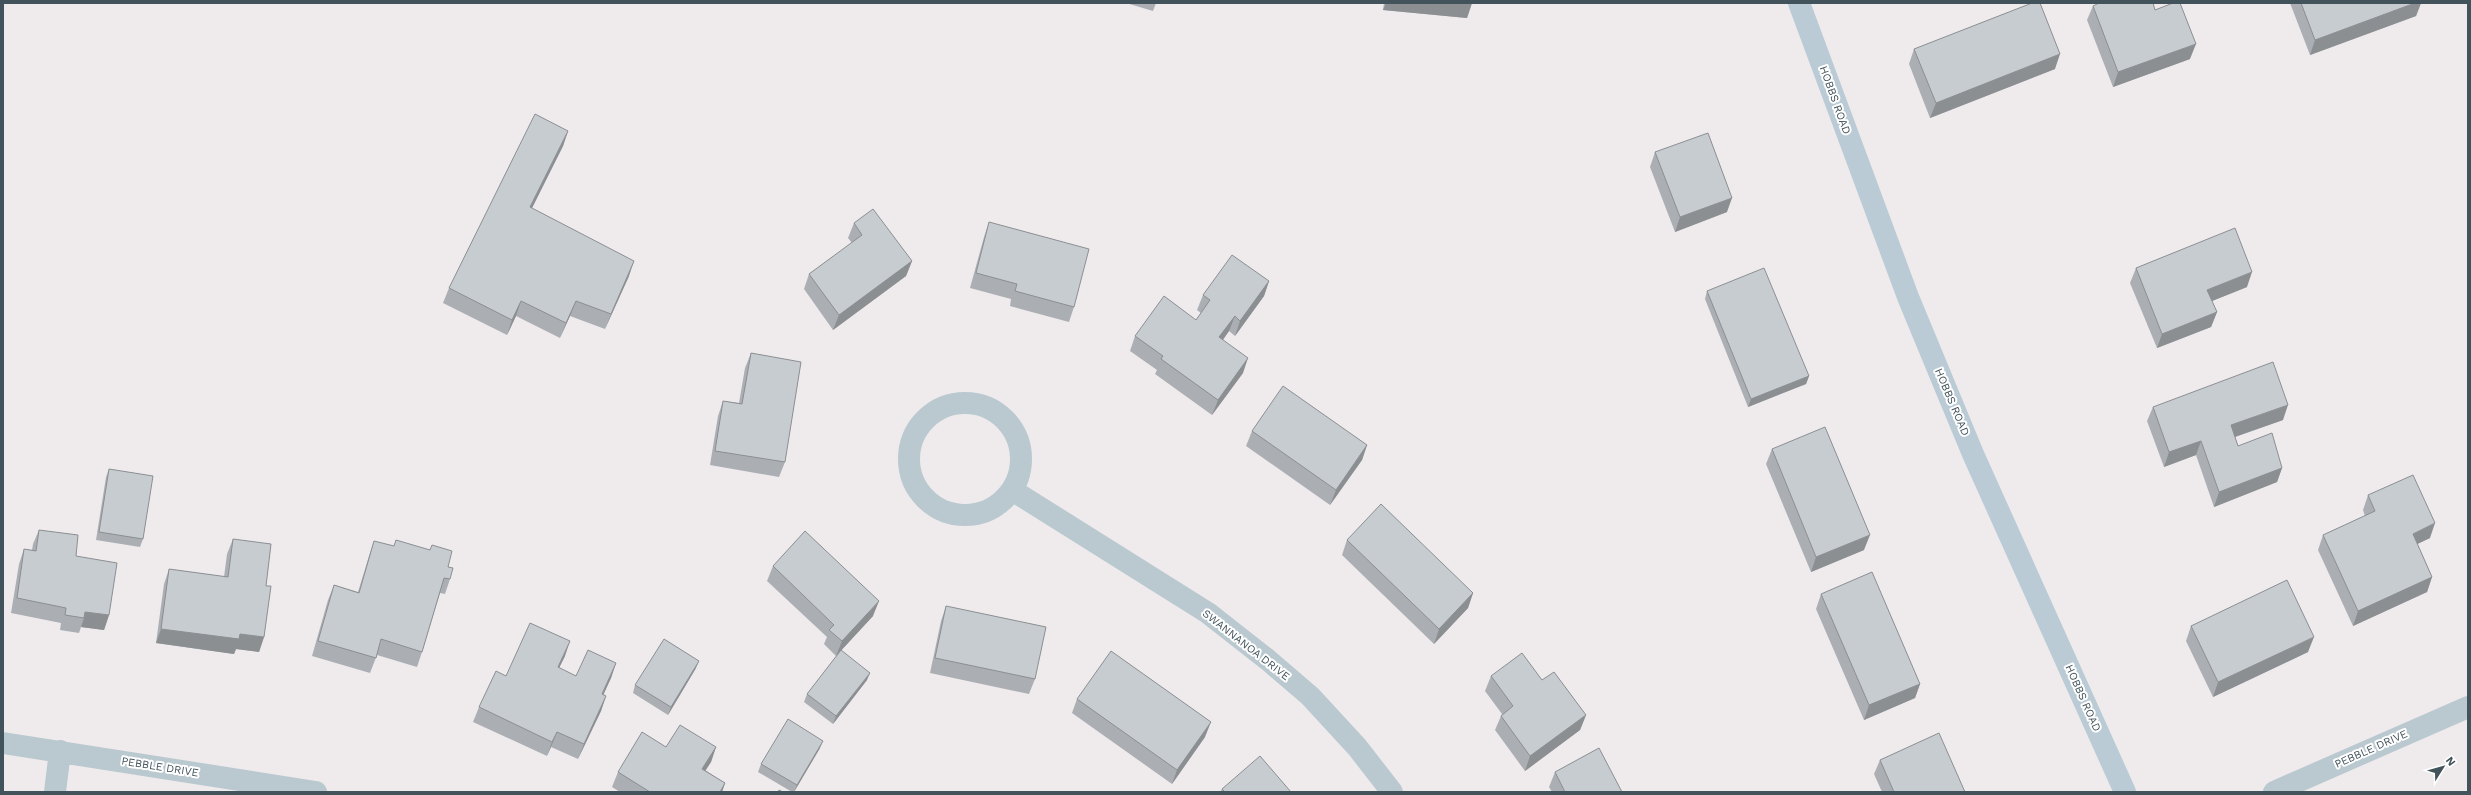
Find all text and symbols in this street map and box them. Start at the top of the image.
street label: HOBBS ROAD [1817,64,1853,136]
street label: HOBBS ROAD [1932,366,1972,438]
street label: SWANNANOA DRIVE [1200,607,1292,683]
street label: HOBBS ROAD [2062,663,2104,734]
street label: PEBBLE DRIVE [2333,727,2409,771]
north arrow [2423,747,2463,787]
street label: PEBBLE DRIVE [120,754,200,780]
text: N [2443,754,2458,768]

